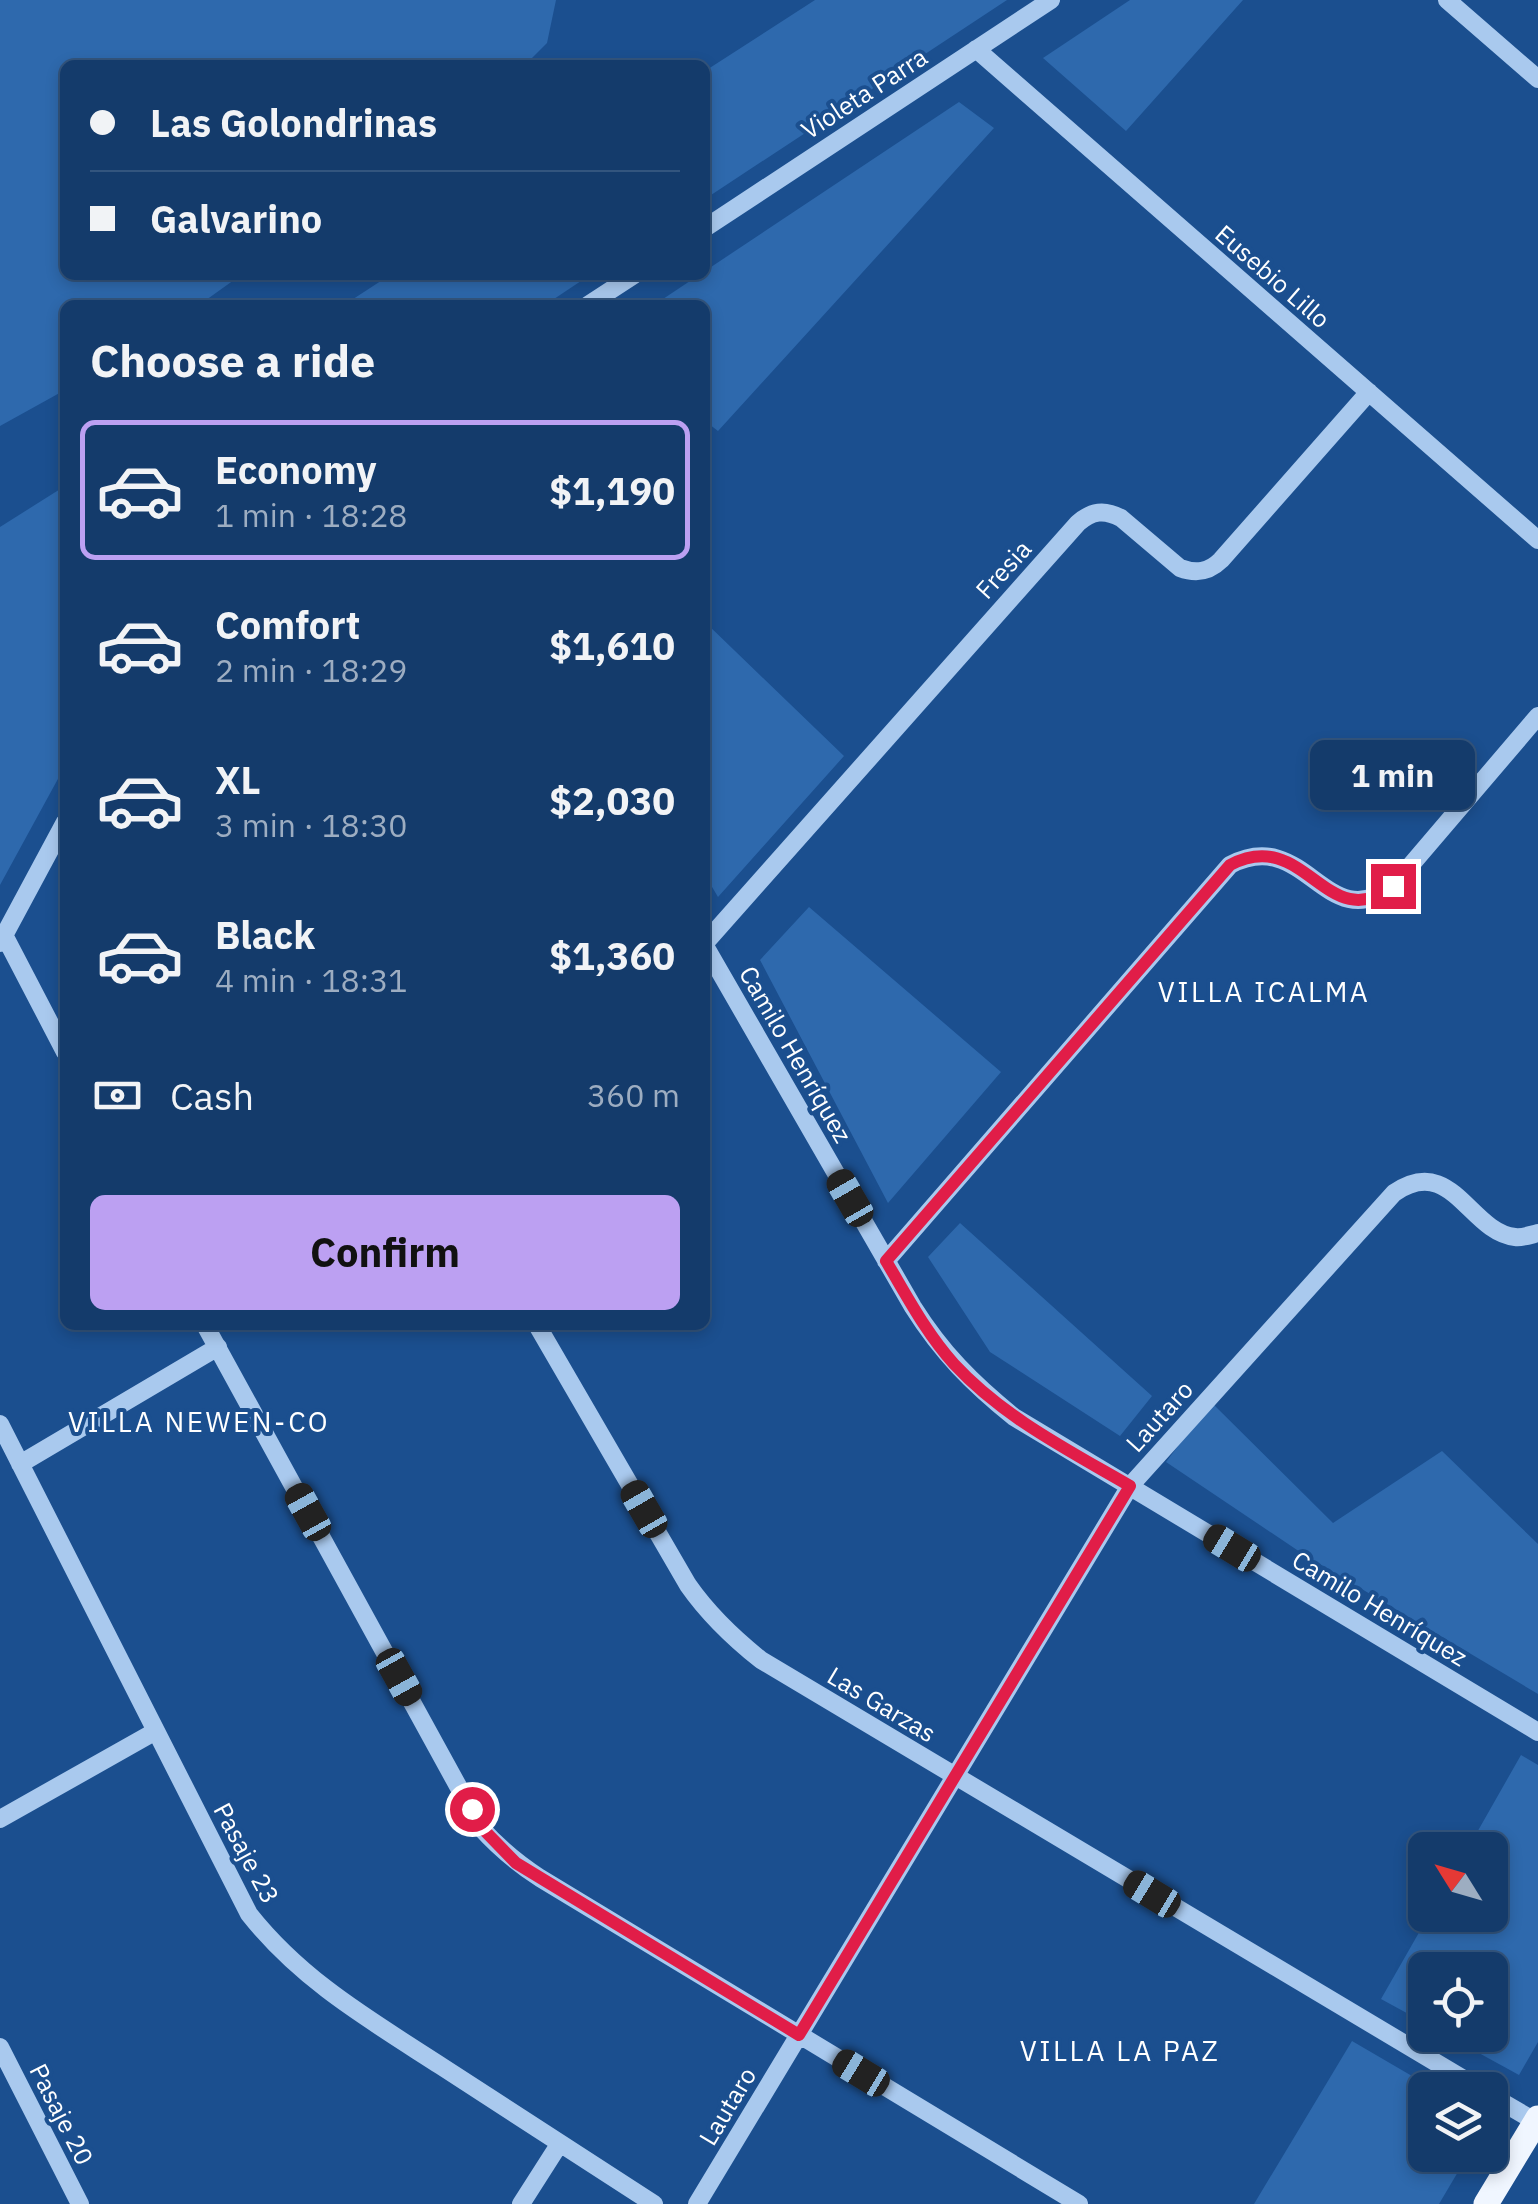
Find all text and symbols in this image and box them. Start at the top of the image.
street label: Violeta Parra [795,40,933,146]
text: Las Golondrinas [150,98,437,147]
text: Galvarino [150,194,322,243]
street label: Eusebio Lillo [1209,217,1337,335]
text: Choose a ride [90,331,375,389]
icon: car [95,445,185,535]
text: Economy [215,445,377,494]
text: $1,190 [549,466,675,515]
text: 1 min · 18:28 [215,494,408,536]
street label: Fresia [968,533,1038,605]
icon: car [95,600,185,690]
text: Comfort [215,600,360,649]
text: $1,610 [549,621,675,670]
text: 2 min · 18:29 [215,649,408,691]
callout: 1 min [1310,741,1476,811]
text: 1 min [1351,754,1434,796]
icon: car [95,755,185,845]
text: XL [215,755,261,804]
text: $2,030 [549,776,675,825]
text: 3 min · 18:30 [215,804,408,846]
route end [1371,864,1416,909]
icon: car [95,910,185,1000]
text: Black [215,910,315,959]
text: $1,360 [549,931,675,980]
text: 4 min · 18:31 [215,959,408,1001]
street label: Camilo Henríquez [732,960,860,1148]
district label: VILLA ICALMA [1158,973,1370,1010]
icon: cash [90,1068,145,1123]
text: Cash [170,1071,254,1120]
text: 360 m [587,1074,680,1116]
car [822,1165,878,1231]
button: Confirm [90,1195,680,1310]
street label: Lautaro [1118,1373,1200,1459]
district label: VILLA NEWEN-CO [68,1403,330,1440]
car [616,1476,672,1542]
car [280,1478,336,1546]
car [1199,1520,1265,1576]
street label: Camilo Henríquez [1286,1543,1474,1673]
car [371,1643,427,1711]
street label: Las Garzas [822,1659,942,1749]
route start [450,1787,495,1832]
street label: Pasaje 23 [207,1797,287,1909]
north arrow [1408,1832,1508,1932]
map controls [1408,1832,1508,2172]
car [1119,1866,1185,1922]
button: locate [1408,1952,1508,2052]
district label: VILLA LA PAZ [1020,2032,1220,2069]
car [828,2045,894,2101]
street label: Pasaje 20 [22,2058,102,2170]
street label: Lautaro [691,2061,763,2151]
button: layers [1408,2072,1508,2172]

